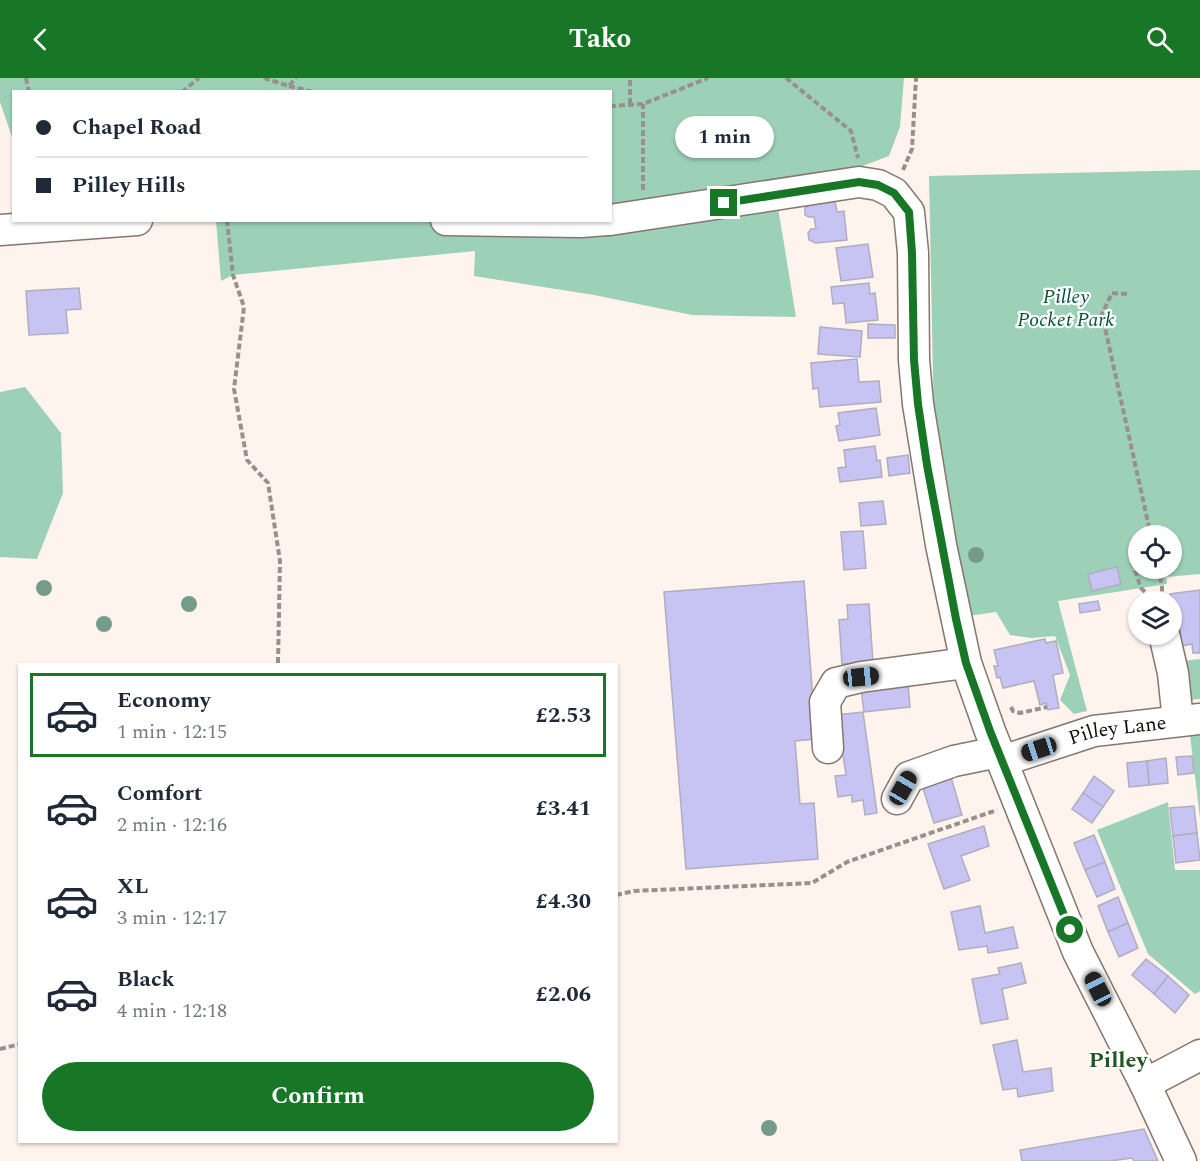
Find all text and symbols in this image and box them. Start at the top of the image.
text: Tako [569,18,631,60]
icon: back [24,23,57,56]
icon: search [1143,23,1176,56]
text: Chapel Road [72,111,201,144]
callout: 1 min [674,116,774,158]
text: 1 min [698,122,751,152]
text: Pilley Hills [72,169,186,202]
route end [710,189,737,216]
park label: Pilley Pocket Park [1017,282,1115,335]
map controls [1128,525,1182,645]
button: locate [1128,525,1182,579]
button: layers [1128,591,1182,645]
car [842,666,880,688]
text: Economy [117,684,210,717]
icon: car [45,688,99,742]
text: £2.53 [536,699,591,732]
street label: Pilley Lane [1064,708,1168,753]
text: 1 min · 12:15 [117,717,227,747]
car [1019,735,1059,763]
car [886,768,920,808]
text: Comfort [117,777,202,810]
icon: car [45,781,99,835]
text: £3.41 [536,792,591,825]
text: 2 min · 12:16 [117,810,227,840]
text: XL [117,870,148,903]
icon: car [45,874,99,928]
text: £4.30 [536,885,591,918]
text: 3 min · 12:17 [117,903,227,933]
route start [1056,916,1083,943]
text: Black [117,963,175,996]
icon: car [45,967,99,1021]
car [1082,969,1114,1009]
text: £2.06 [536,978,591,1011]
text: 4 min · 12:18 [117,996,227,1026]
district label: Pilley [1089,1044,1149,1077]
button: Confirm [42,1062,594,1131]

